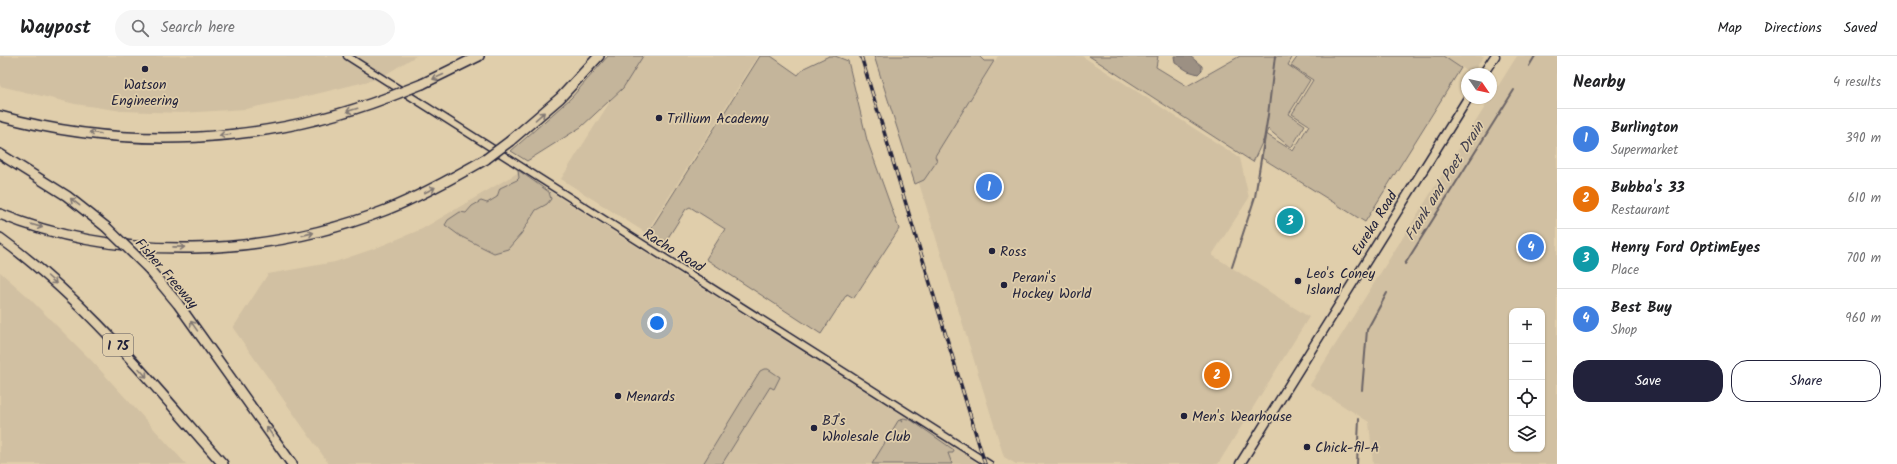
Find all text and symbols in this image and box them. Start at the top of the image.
search box [115,10,395,46]
text: Waypost [20,13,91,43]
text: Search here [161,16,235,40]
icon: search [129,17,151,39]
text: Map [1717,17,1742,39]
text: Directions [1764,17,1822,39]
text: Saved [1844,17,1877,39]
marker: Watson Engineering [140,64,150,74]
north arrow [1461,68,1497,104]
text: Nearby [1573,69,1625,96]
text: 4 results [1833,72,1881,93]
one-way arrow [433,73,445,81]
place label: Watson Engineering [111,74,179,112]
one-way arrow [346,107,359,114]
place label: Trillium Academy [667,108,769,130]
one-way arrow [535,111,545,120]
marker: Trillium Academy [654,113,664,123]
text: Burlington [1611,116,1678,140]
water label: Frank and Poet Drain [1399,117,1492,246]
text: 1 [1584,128,1588,149]
text: 390 m [1845,128,1881,149]
one-way arrow [89,129,102,137]
one-way arrow [219,131,232,139]
text: Supermarket [1611,140,1678,161]
pin: 1 [976,172,1002,202]
text: Bubba's 33 [1611,176,1685,200]
one-way arrow [424,186,436,193]
street label: Eureka Road [1346,186,1404,260]
text: 2 [1582,188,1590,209]
text: 610 m [1848,188,1881,209]
one-way arrow [70,198,81,206]
text: Restaurant [1611,200,1670,221]
pin: 3 [1277,206,1303,236]
one-way arrow [30,223,43,230]
street label: Racho Road [639,223,709,279]
one-way arrow [301,230,314,237]
pin: 4 [1518,232,1544,262]
street label: Fisher Freeway [129,233,204,314]
text: Henry Ford OptimEyes [1611,236,1760,260]
place label: Ross [1000,241,1026,263]
one-way arrow [172,243,185,251]
marker: Ross [987,246,997,256]
text: 3 [1582,248,1590,269]
text: 700 m [1846,248,1881,269]
text: Place [1611,260,1639,281]
place label: Leo's Coney Island [1306,263,1375,301]
place label: Perani's Hockey World [1012,267,1092,305]
one-way arrow [47,275,57,285]
marker: Leo's Coney Island [1293,276,1303,286]
marker: Perani's Hockey World [999,280,1009,290]
text: Best Buy [1611,296,1672,320]
map controls [1509,308,1545,452]
button: + [1509,308,1545,344]
text: 4 [1582,308,1590,329]
text: 960 m [1845,308,1881,329]
your location [647,313,667,333]
text: Shop [1611,320,1637,341]
one-way arrow [190,321,198,332]
road number: I 75 [103,334,133,356]
button: − [1509,344,1545,380]
pin: 2 [1204,360,1230,390]
button: Save [1573,360,1723,402]
button: Share [1731,360,1881,402]
one-way arrow [138,368,147,378]
button: locate [1509,380,1545,416]
place label: Menards [626,386,675,408]
marker: Menards [613,391,623,401]
place label: Men's Wearhouse [1192,406,1292,428]
place label: BJ's Wholesale Club [822,410,911,448]
marker: Men's Wearhouse [1179,411,1189,421]
button: layers [1509,416,1545,452]
marker: BJ's Wholesale Club [809,423,819,433]
one-way arrow [266,427,274,438]
place label: Chick-fil-A [1315,437,1379,459]
marker: Chick-fil-A [1302,442,1312,452]

